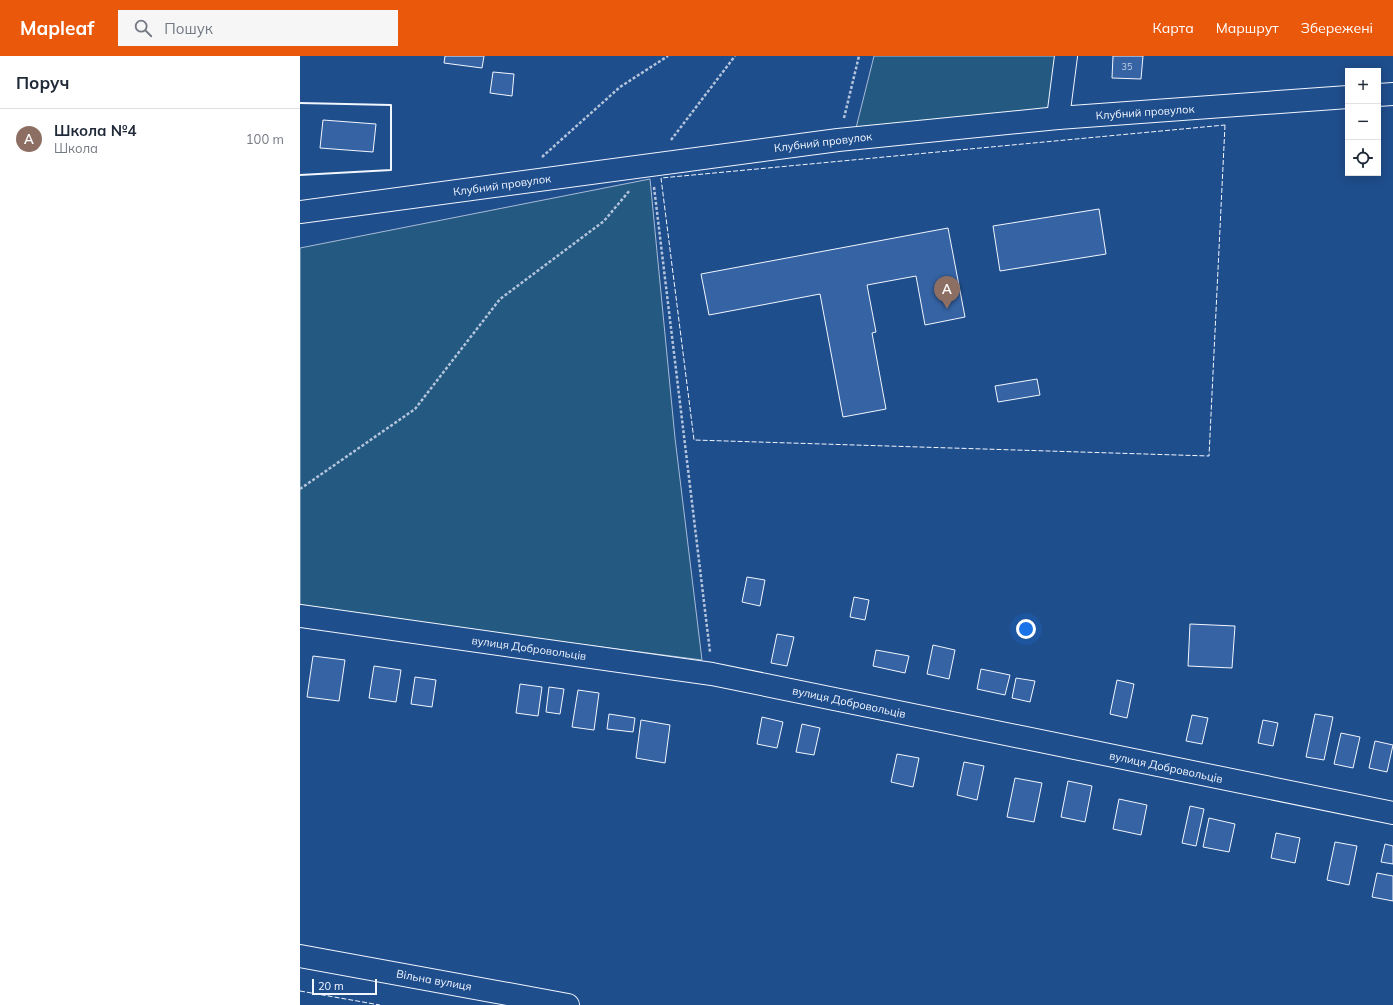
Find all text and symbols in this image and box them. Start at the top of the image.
search box [118,10,398,46]
text: Mapleaf [20,16,94,40]
icon: search [132,17,154,39]
text: Пошук [164,19,213,38]
text: Карта [1153,19,1194,37]
text: Маршрут [1216,19,1279,37]
text: Збережені [1301,19,1373,37]
house number: 35 [1122,61,1133,72]
map controls [1345,68,1381,176]
button: + [1345,68,1381,104]
text: Поруч [16,72,69,93]
street label: Клубний провулок [1095,102,1195,122]
button: − [1345,104,1381,140]
text: Школа №4 [54,121,136,140]
street label: Клубний провулок [773,129,873,155]
text: A [24,131,34,147]
text: 100 m [246,131,284,147]
text: Школа [54,140,98,156]
button: locate [1345,140,1381,176]
street label: Клубний провулок [452,171,552,199]
pin: A [934,276,960,309]
your location [1016,619,1036,639]
street label: вулиця Добровольців [471,633,587,663]
street label: вулиця Добровольців [791,683,907,721]
street label: вулиця Добровольців [1108,748,1224,786]
street label: Вільна вулиця [395,966,473,994]
scale bar [312,977,377,996]
text: 20 m [318,979,344,993]

